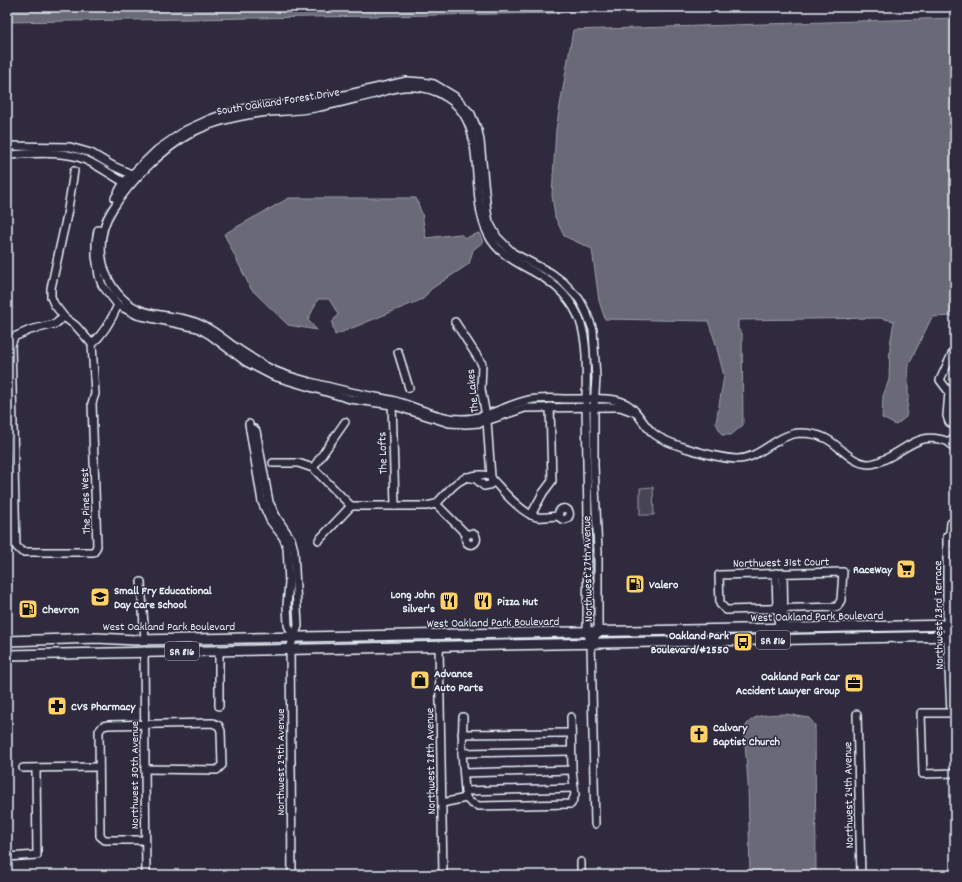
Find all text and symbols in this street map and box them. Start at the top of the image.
street label: South Oakland Forest Drive [216,84,341,121]
street label: The Lakes [463,368,484,414]
street label: The Lofts [374,432,393,474]
street label: The Pines West [77,467,96,534]
street label: Northwest 27th Avenue [579,516,598,622]
street label: Northwest 31st Court [733,554,830,573]
supermarket icon: RaceWay [895,558,917,580]
street label: Northwest 23rd Terrace [930,560,949,670]
place label: RaceWay [853,562,893,579]
fuel station icon: Valero [624,573,646,595]
place label: Valero [649,577,679,594]
place label: Small Fry Educational Day Care School [114,583,212,614]
school or university icon: Small Fry Educational Day Care School [89,586,111,608]
place label: Long John Silver's [390,587,435,618]
restaurant icon: Long John Silver's [438,590,460,612]
restaurant icon: Pizza Hut [472,590,494,612]
place label: Pizza Hut [497,594,538,611]
fuel station icon: Chevron [17,598,39,620]
place label: Chevron [42,602,80,619]
street label: West Oakland Park Boulevard [751,608,883,627]
street label: West Oakland Park Boulevard [427,614,559,633]
street label: West Oakland Park Boulevard [103,619,235,636]
place label: Oakland Park Boulevard/#2550 [651,628,729,659]
bus stop icon: Oakland Park Boulevard/#2550 [732,631,754,653]
road number: SR 816 [756,631,790,649]
road number: SR 816 [165,642,199,660]
place label: Advance Auto Parts [434,666,483,697]
shop icon: Advance Auto Parts [409,669,431,691]
place label: Oakland Park Car Accident Lawyer Group [736,669,841,700]
office icon: Oakland Park Car Accident Lawyer Group [843,672,865,694]
pharmacy icon: CVS Pharmacy [46,695,68,717]
place label: CVS Pharmacy [71,699,136,716]
street label: Northwest 29th Avenue [273,708,290,816]
street label: Northwest 28th Avenue [422,708,441,814]
place label: Calvary Baptist Church [713,720,781,751]
street label: Northwest 30th Avenue [127,721,144,829]
church icon: Calvary Baptist Church [688,723,710,745]
street label: Northwest 24th Avenue [840,742,859,848]

